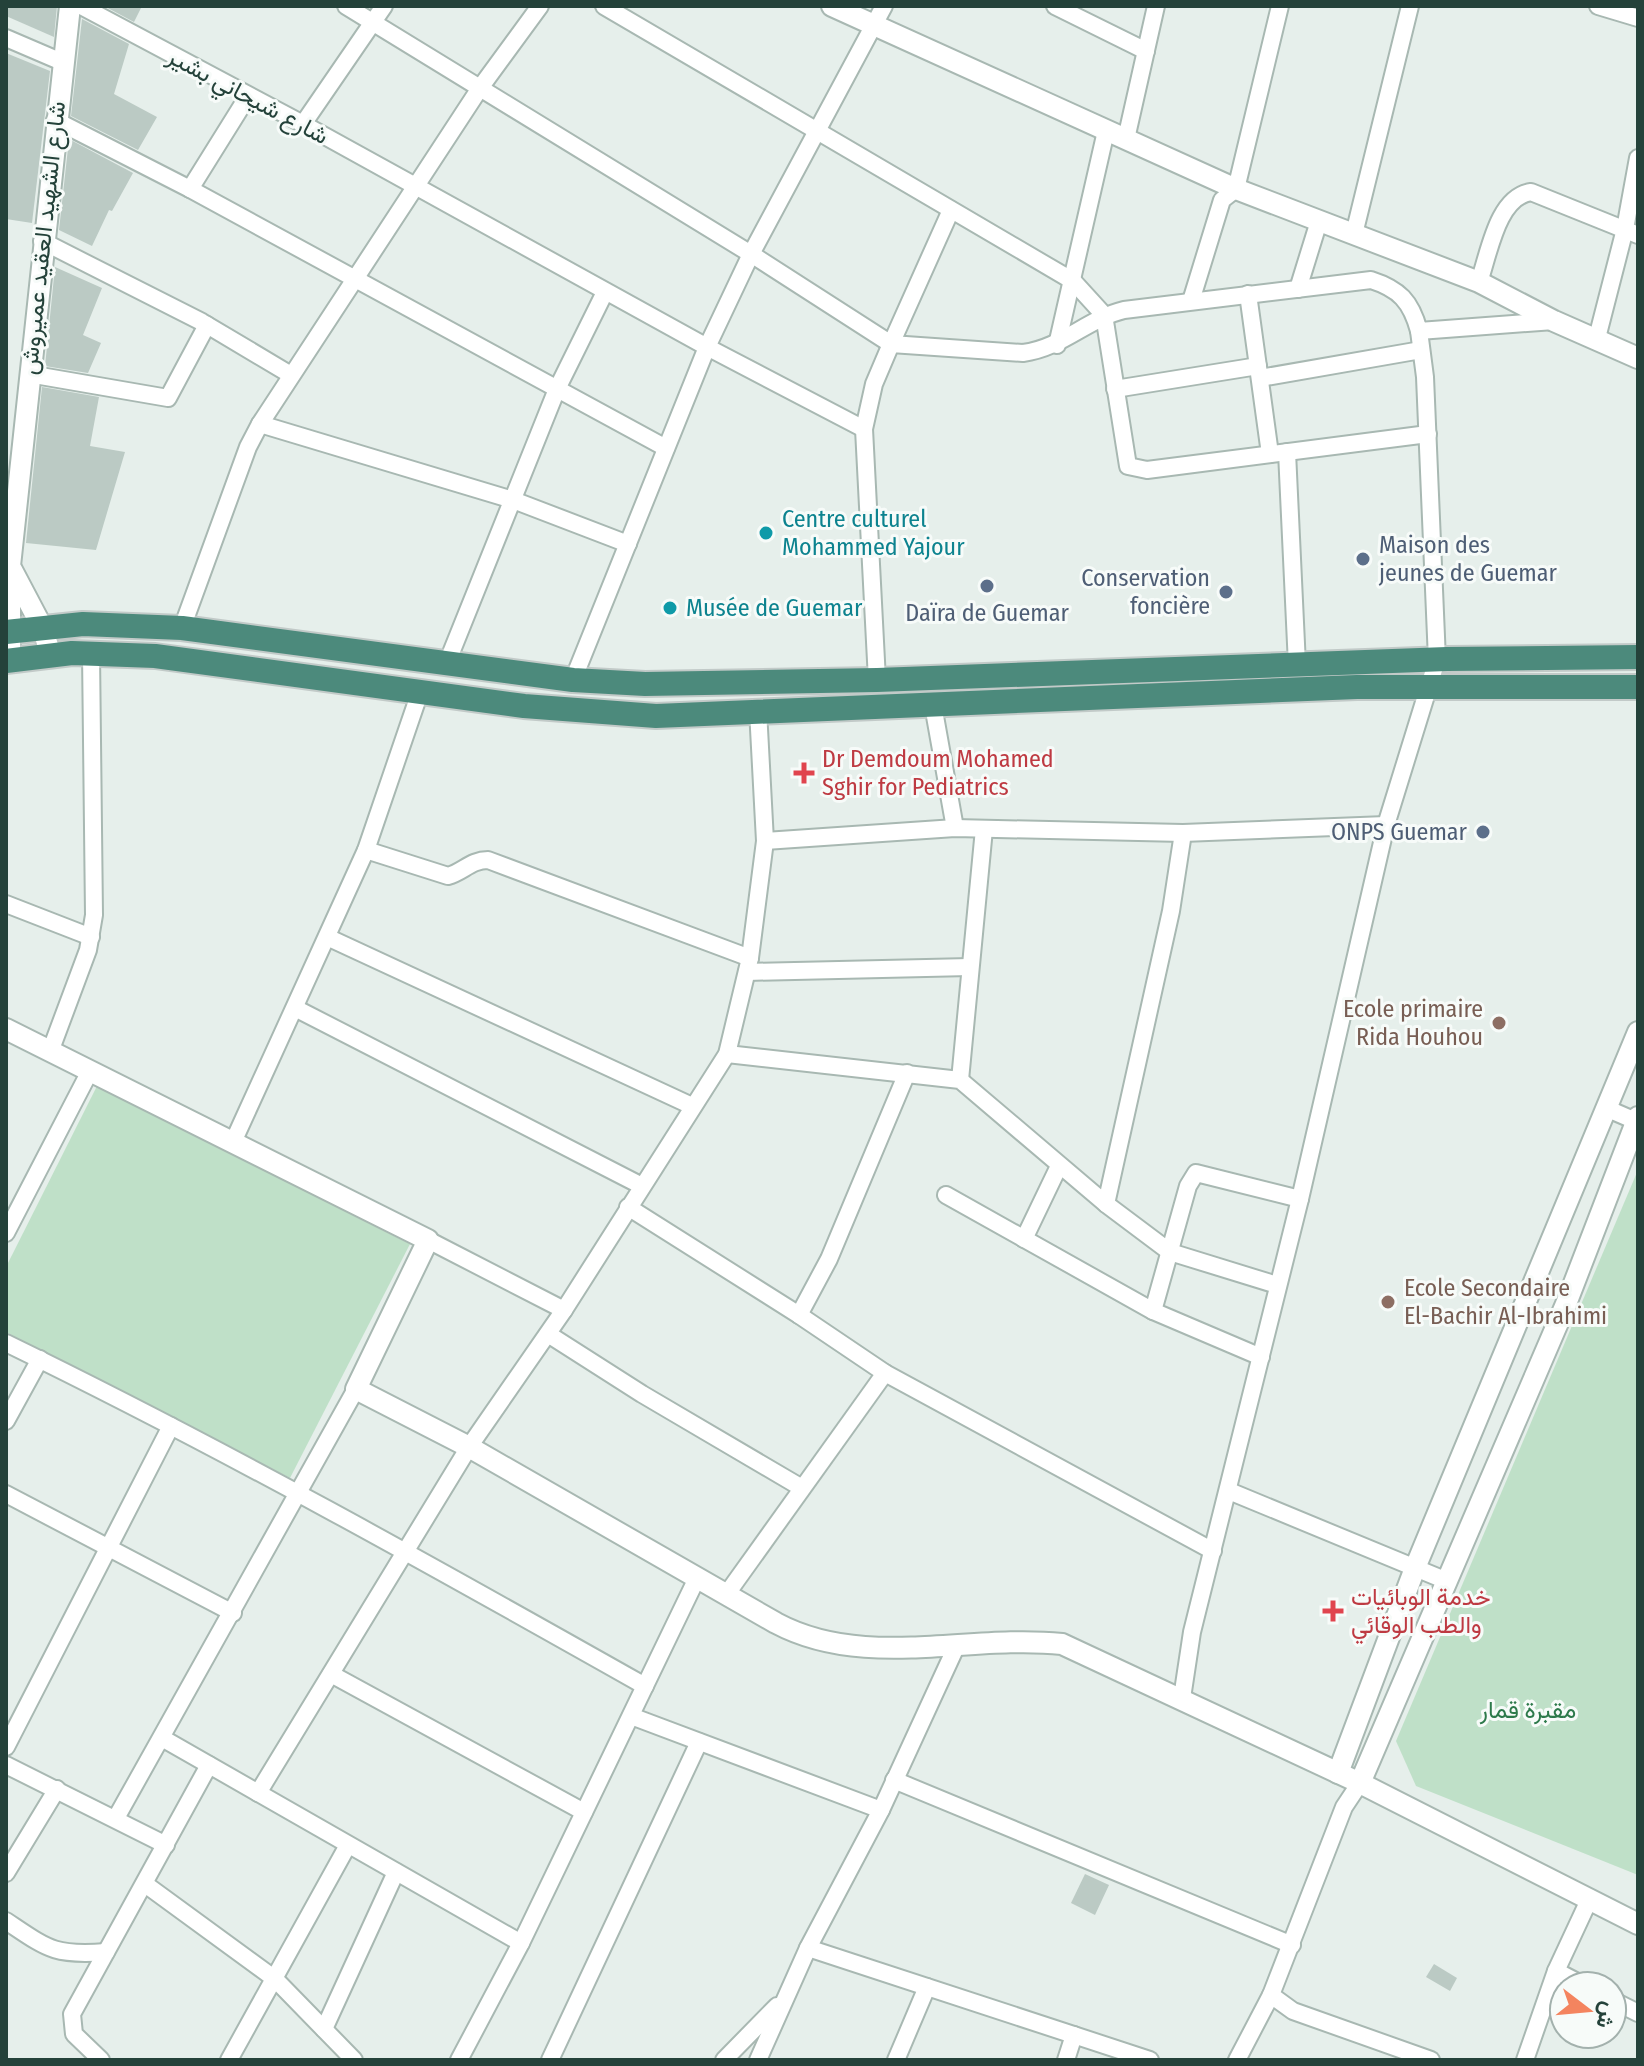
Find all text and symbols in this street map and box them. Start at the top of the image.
street label: شارع شيحاني بشير [159,41,333,155]
street label: شارع الشهيد العقيد عميروش [15,100,73,376]
place label: Centre culturel Mohammed Yajour [782,505,965,561]
marker: Centre culturel Mohammed Yajour [757,524,775,542]
place label: Maison des jeunes de Guemar [1378,531,1558,587]
marker: Maison des jeunes de Guemar [1354,550,1372,568]
place label: Conservation foncière [1081,564,1210,620]
marker: Daïra de Guemar [978,577,996,595]
marker: Conservation foncière [1217,583,1235,601]
place label: Musée de Guemar [686,594,863,622]
marker: Musée de Guemar [661,599,679,617]
place label: Daïra de Guemar [905,599,1069,627]
place label: Dr Demdoum Mohamed Sghir for Pediatrics [822,745,1054,801]
marker: Dr Demdoum Mohamed Sghir for Pediatrics [793,762,815,784]
place label: ONPS Guemar [1331,818,1468,846]
marker: ONPS Guemar [1474,823,1492,841]
place label: Ecole primaire Rida Houhou [1343,995,1483,1051]
marker: Ecole primaire Rida Houhou [1490,1014,1508,1032]
place label: Ecole Secondaire El-Bachir Al-Ibrahimi [1404,1274,1607,1330]
marker: Ecole Secondaire El-Bachir Al-Ibrahimi [1379,1293,1397,1311]
place label: خدمة الوبائيات والطب الوقائي [1351,1583,1491,1644]
marker: خدمة الوبائيات والطب الوقائي [1322,1600,1344,1622]
park label: مقبرة قمار [1479,1696,1576,1725]
north arrow [1548,1970,1628,2050]
text: ش [1590,1999,1623,2032]

